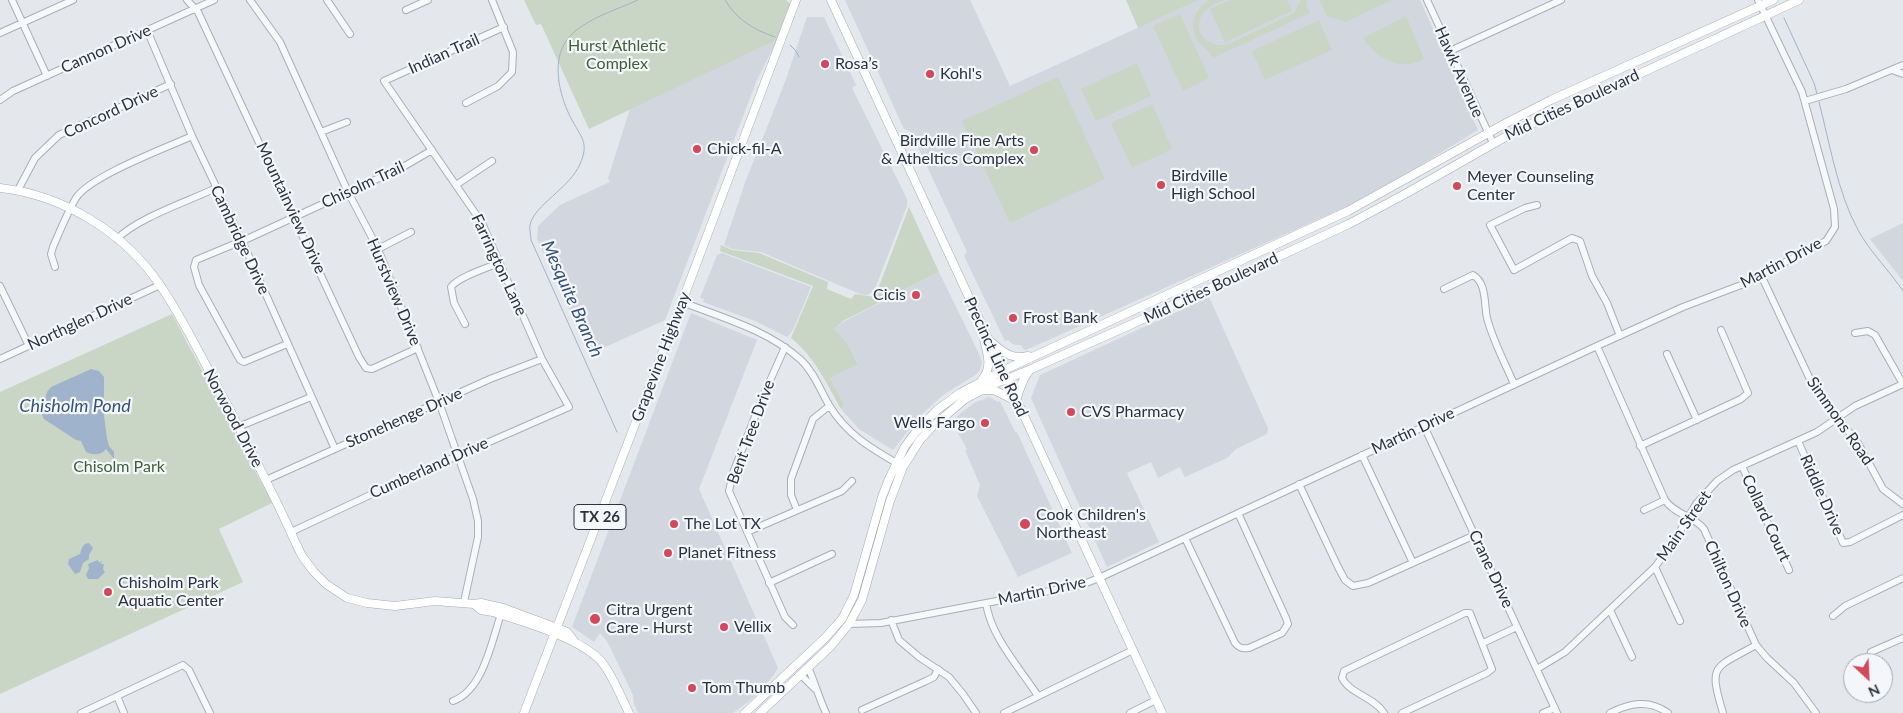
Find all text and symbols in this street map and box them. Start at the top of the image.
street label: Cannon Drive [58,21,154,77]
street label: Hawk Avenue [1430,23,1488,121]
street label: Indian Trail [405,30,483,78]
park label: Hurst Athletic Complex [568,36,666,74]
place label: Rosa’s [835,54,878,74]
marker: Rosa’s [819,58,831,70]
place label: Kohl's [940,64,982,84]
street label: Mid Cities Boulevard [1502,65,1642,145]
marker: Kohl's [924,68,936,80]
street label: Concord Drive [61,82,161,142]
place label: Birdville Fine Arts & Atheltics Complex [881,131,1024,169]
street label: Mountainview Drive [252,139,330,277]
place label: Chick-fil-A [707,139,782,159]
marker: Chick-fil-A [691,143,703,155]
marker: Birdville Fine Arts & Atheltics Complex [1028,144,1040,156]
street label: Chisolm Trail [318,157,408,213]
place label: Birdville High School [1171,166,1255,204]
place label: Meyer Counseling Center [1467,167,1594,205]
marker: Birdville High School [1155,179,1167,191]
marker: Meyer Counseling Center [1451,180,1463,192]
street label: Cambridge Drive [206,182,274,298]
street label: Farrington Lane [467,211,531,319]
street label: Martin Drive [1737,234,1825,292]
street label: Hurstview Drive [363,235,425,349]
water label: Mesquite Branch [537,237,607,361]
street label: Mid Cities Boulevard [1141,248,1281,328]
place label: Cicis [873,285,906,305]
street label: Northglen Drive [25,289,135,355]
street label: Grapevine Highway [627,289,695,425]
marker: Cicis [910,289,922,301]
street label: Precinct Line Road [960,294,1032,420]
place label: Frost Bank [1023,308,1098,328]
marker: Frost Bank [1007,312,1019,324]
street label: Norwood Drive [199,366,267,470]
street label: Simmons Road [1803,373,1877,469]
street label: Bent Tree Drive [723,377,779,487]
street label: Stonehenge Drive [343,384,465,452]
water label: Chisholm Pond [19,395,131,417]
place label: CVS Pharmacy [1081,402,1184,422]
street label: Martin Drive [1368,403,1458,459]
marker: CVS Pharmacy [1065,406,1077,418]
place label: Wells Fargo [894,413,975,433]
marker: Wells Fargo [979,417,991,429]
street label: Cumberland Drive [367,433,491,503]
street label: Riddle Drive [1796,452,1848,538]
park label: Chisolm Park [73,457,165,477]
street label: Collard Court [1737,471,1795,565]
street label: Main Street [1653,487,1715,565]
road number: TX 26 [574,504,626,530]
place label: Cook Children's Northeast [1036,505,1146,543]
place label: The Lot TX [684,514,761,534]
marker: Cook Children's Northeast [1018,517,1032,531]
marker: The Lot TX [668,518,680,530]
street label: Crane Drive [1465,527,1517,611]
street label: Chilton Drive [1700,538,1756,630]
place label: Planet Fitness [678,543,776,563]
marker: Planet Fitness [662,547,674,559]
street label: Martin Drive [996,572,1088,610]
place label: Chisholm Park Aquatic Center [118,573,224,611]
marker: Chisholm Park Aquatic Center [102,586,114,598]
place label: Citra Urgent Care - Hurst [606,600,692,638]
marker: Citra Urgent Care - Hurst [588,612,602,626]
place label: Vellix [734,617,771,637]
marker: Vellix [718,621,730,633]
north arrow [1843,653,1893,703]
place label: Tom Thumb [702,678,785,698]
text: N [1866,681,1883,701]
marker: Tom Thumb [686,682,698,694]

